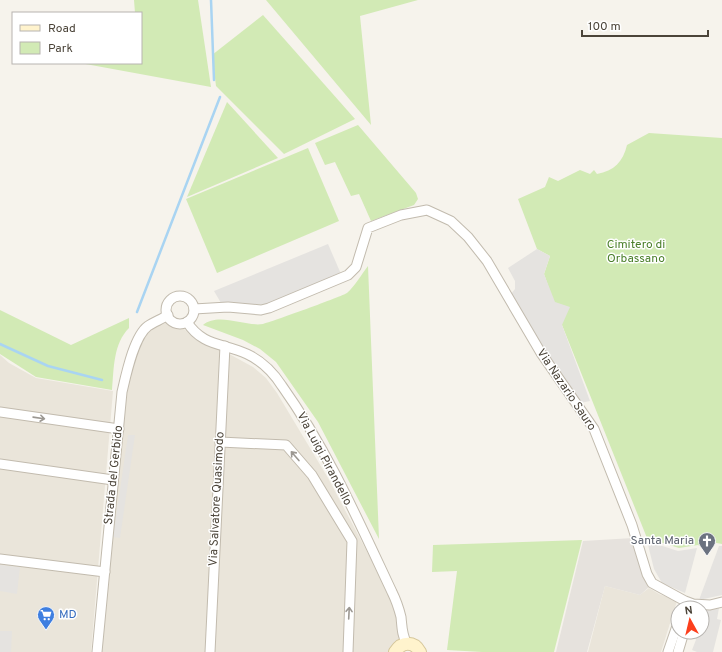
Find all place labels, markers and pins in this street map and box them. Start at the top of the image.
church icon: Santa Maria [697,531,717,556]
place label: Santa Maria [630,533,694,549]
supermarket icon: MD [36,605,56,630]
place label: MD [59,607,77,623]

